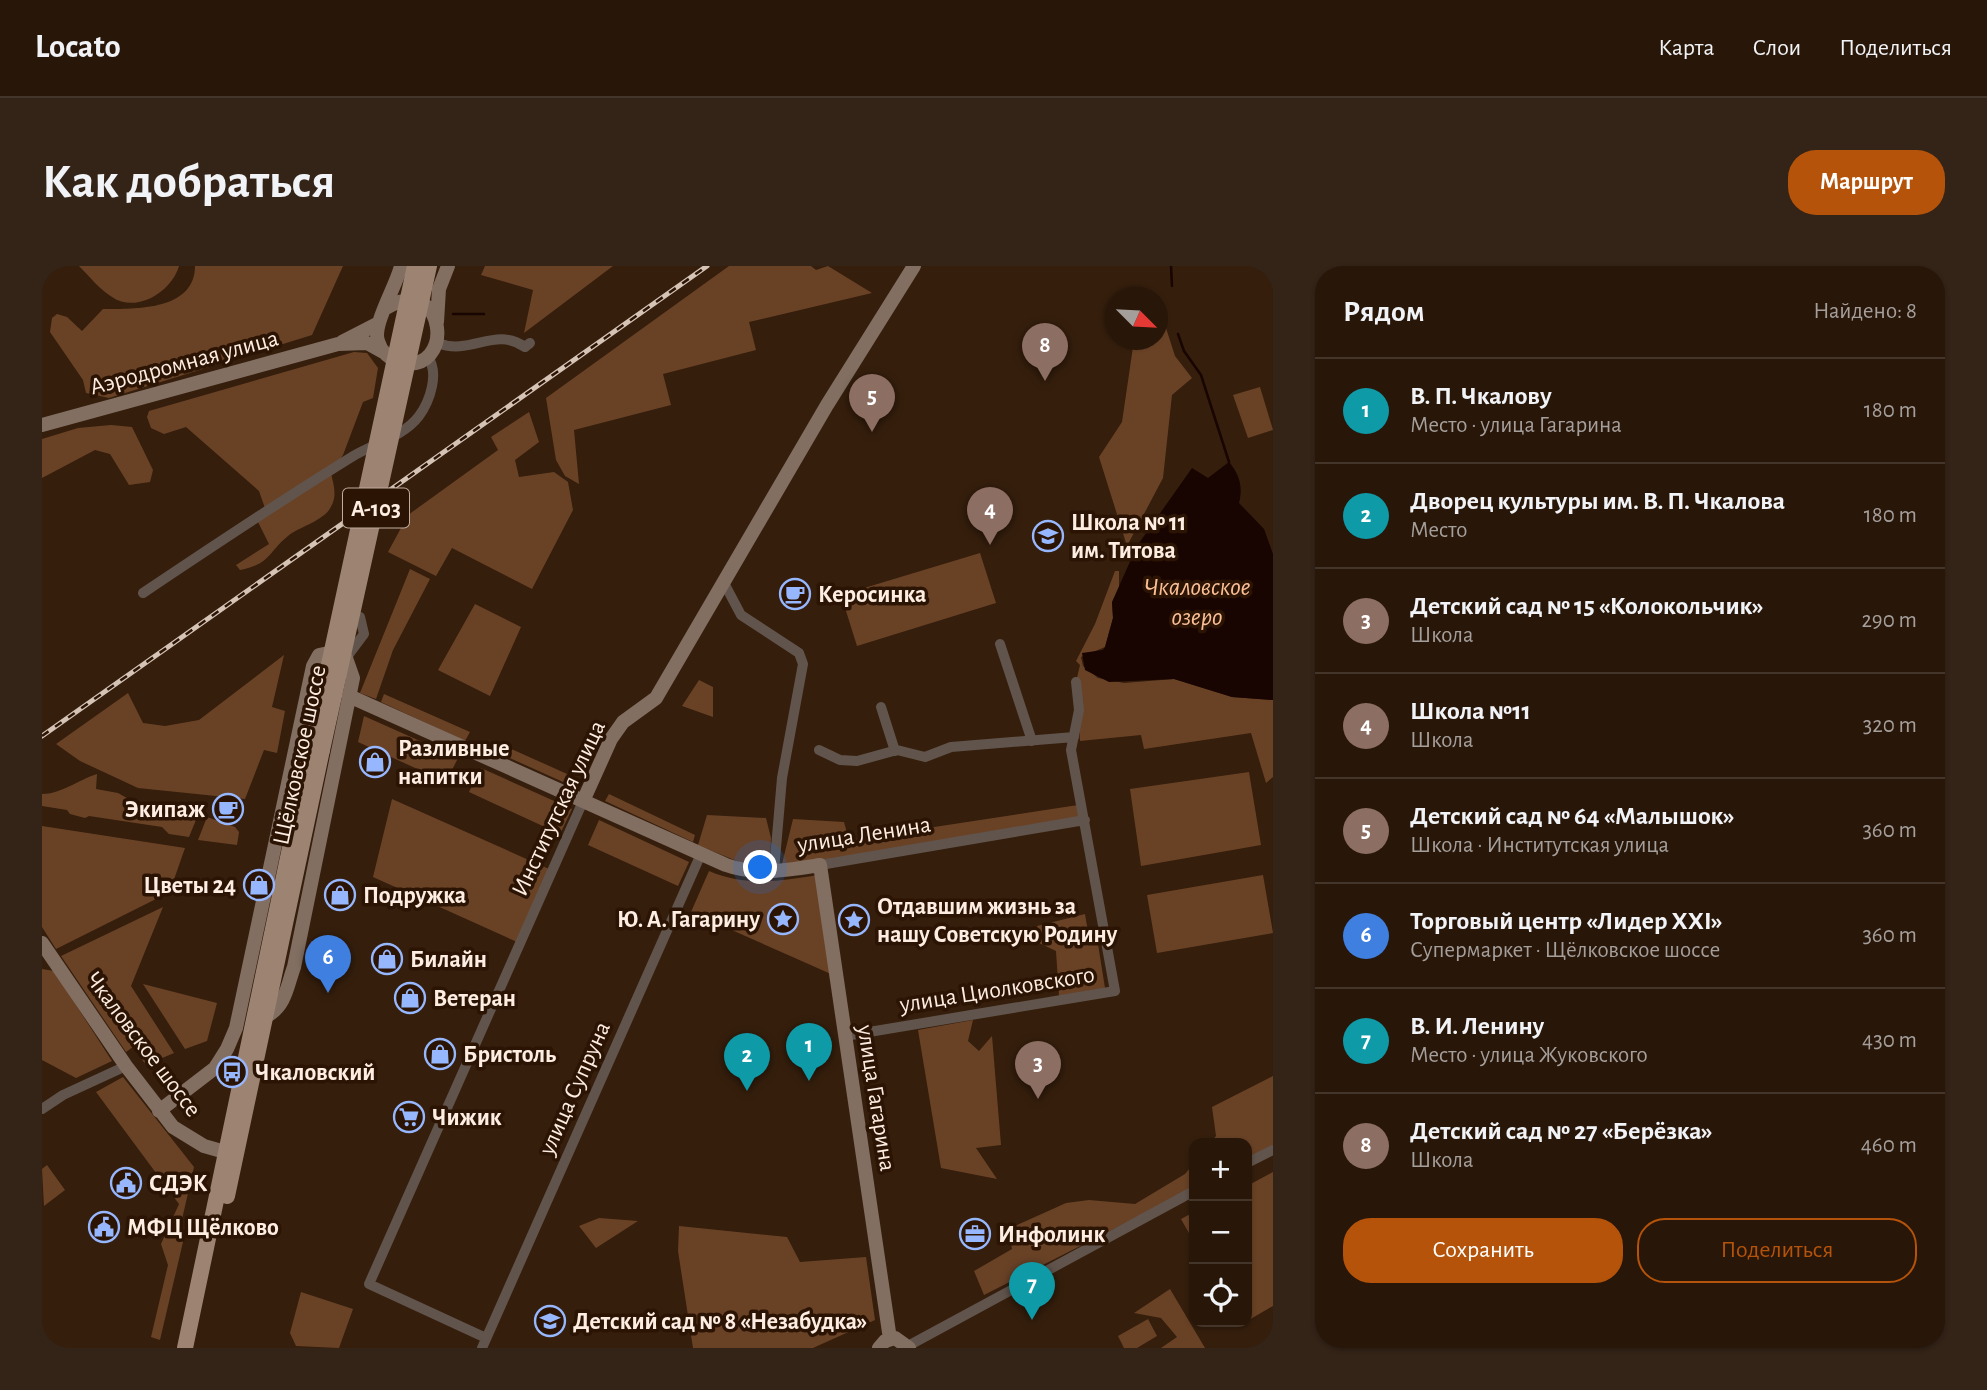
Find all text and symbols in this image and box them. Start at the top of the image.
text: Locato [35,31,121,64]
text: Карта [1658,36,1714,60]
text: Слои [1752,36,1801,60]
text: Поделиться [1839,36,1952,60]
button: Маршрут [1788,150,1945,215]
text: Как добраться [42,158,335,207]
north arrow [1105,287,1168,350]
text: Рядом [1343,297,1425,327]
text: Найдено: 8 [1813,300,1917,323]
pin: 8 [1022,323,1068,381]
street label: Аэродромная улица [87,326,281,400]
pin: 5 [849,374,895,432]
text: В. П. Чкалову [1410,383,1552,409]
text: 1 [1362,399,1370,422]
text: 180 m [1864,399,1917,422]
text: Место · улица Гагарина [1410,414,1622,437]
pin: 4 [967,487,1013,545]
road number: А-103 [343,488,409,528]
text: Дворец культуры им. В. П. Чкалова [1410,488,1785,514]
text: 2 [1361,504,1371,527]
text: 180 m [1864,504,1917,527]
place label: Школа № 11 им. Титова [1071,511,1186,563]
school or university icon: Школа № 11 им. Титова [1031,519,1065,553]
text: Место [1410,519,1467,542]
water label: Чкаловское озеро [1144,574,1251,630]
cafe icon: Керосинка [778,577,812,611]
place label: Керосинка [818,583,926,607]
text: Детский сад № 15 «Колокольчик» [1410,593,1764,619]
text: 3 [1361,609,1371,632]
text: 290 m [1861,609,1917,632]
text: Школа [1410,624,1474,647]
street label: Щёлковское шоссе [269,663,331,847]
text: Школа №11 [1410,698,1531,724]
text: 4 [1360,714,1372,737]
text: 320 m [1863,714,1917,737]
street label: Институтская улица [508,717,610,900]
text: Школа [1410,729,1474,752]
place label: Разливные напитки [398,737,510,789]
shop icon: Разливные напитки [358,745,392,779]
cafe icon: Экипаж [211,792,245,826]
place label: Экипаж [125,798,205,822]
text: Детский сад № 64 «Малышок» [1410,803,1735,829]
street label: улица Ленина [795,813,933,858]
text: 5 [1361,819,1371,842]
text: 360 m [1862,819,1917,842]
text: Школа · Институтская улица [1410,834,1669,857]
your location [743,850,777,884]
shop icon: Цветы 24 [242,868,276,902]
place label: Цветы 24 [144,874,236,898]
shop icon: Подружка [323,878,357,912]
place label: Подружка [363,884,466,908]
place label: Отдавшим жизнь за нашу Советскую Родину [877,895,1118,947]
place icon: Ю. А. Гагарину [766,902,800,936]
place icon: Отдавшим жизнь за нашу Советскую Родину [837,903,871,937]
place label: Ю. А. Гагарину [617,908,760,932]
text: Торговый центр «Лидер XXI» [1410,908,1723,934]
text: 6 [1360,924,1372,947]
text: 360 m [1862,924,1917,947]
pin: 6 [305,935,351,993]
text: Супермаркет · Щёлковское шоссе [1410,939,1720,962]
shop icon: Билайн [370,942,404,976]
place label: Билайн [410,948,487,972]
street label: улица Циолковского [897,963,1096,1017]
street label: Чкаловское шоссе [81,968,205,1122]
shop icon: Ветеран [393,981,427,1015]
place label: Ветеран [433,987,516,1011]
text: В. И. Ленину [1410,1013,1544,1039]
street label: улица Супруна [534,1018,615,1160]
street label: улица Гагарина [852,1022,899,1173]
pin: 1 [786,1023,832,1081]
text: 7 [1361,1029,1371,1052]
text: 430 m [1862,1029,1917,1052]
pin: 2 [724,1033,770,1091]
shop icon: Бристоль [423,1037,457,1071]
pin: 3 [1015,1041,1061,1099]
place label: Бристоль [463,1043,556,1067]
text: Место · улица Жуковского [1410,1044,1648,1067]
bus stop icon: Чкаловский [215,1055,249,1089]
place label: Чкаловский [255,1061,375,1085]
supermarket icon: Чижик [392,1100,426,1134]
place label: Чижик [432,1106,502,1130]
text: Детский сад № 27 «Берёзка» [1410,1118,1713,1144]
text: 8 [1360,1134,1372,1157]
text: 460 m [1861,1134,1917,1157]
map controls [1189,1138,1252,1327]
button: + [1189,1138,1252,1201]
text: Школа [1410,1149,1474,1172]
public building icon: СДЭК [109,1166,143,1200]
place label: СДЭК [149,1172,208,1196]
button: − [1189,1201,1252,1264]
public building icon: МФЦ Щёлково [87,1210,121,1244]
place label: МФЦ Щёлково [127,1216,279,1240]
office icon: Инфолинк [958,1217,992,1251]
button: Сохранить [1343,1218,1623,1283]
button: Поделиться [1637,1218,1917,1283]
place label: Инфолинк [998,1223,1105,1247]
pin: 7 [1009,1262,1055,1320]
button: locate [1189,1264,1252,1327]
school or university icon: Детский сад № 8 «Незабудка» [533,1304,567,1338]
place label: Детский сад № 8 «Незабудка» [573,1310,867,1334]

